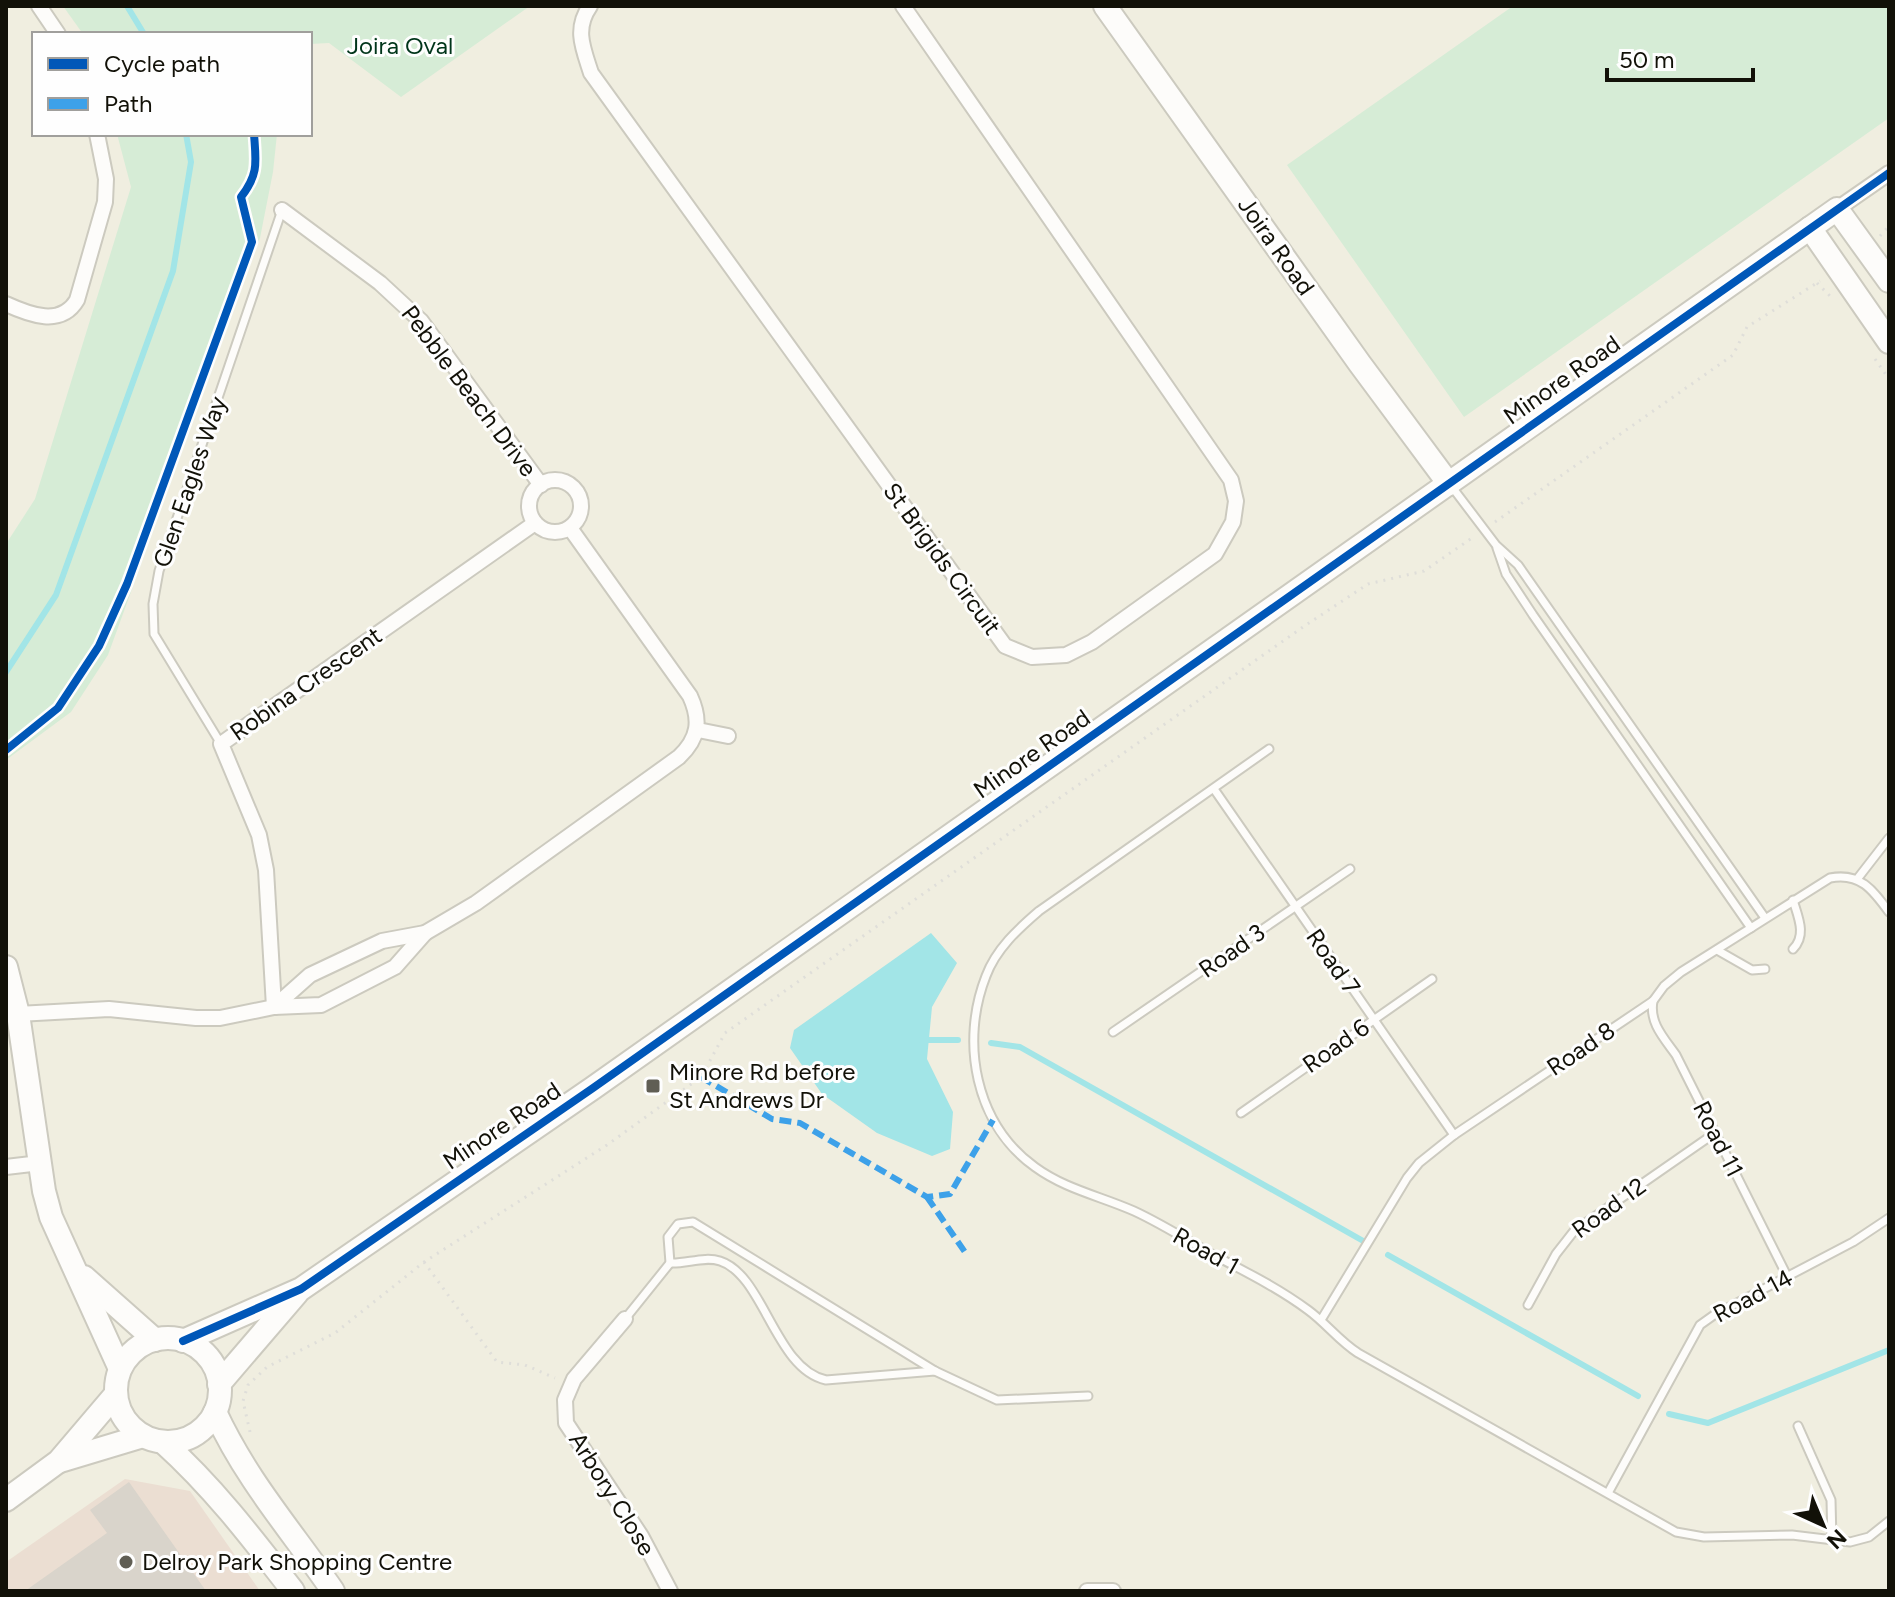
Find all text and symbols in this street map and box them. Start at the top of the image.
park label: Joira Oval [347,31,453,60]
legend [32,32,312,136]
scale bar [1607,32,1753,82]
text: 50 m [1619,45,1675,74]
text: Cycle path [104,49,220,78]
text: Path [104,89,152,118]
street label: Joira Road [1232,191,1321,300]
street label: Pebble Beach Drive [396,299,543,482]
street label: Minore Road [1498,329,1626,430]
street label: Glen Eagles Way [147,392,232,571]
street label: St Brigids Circuit [878,477,1007,640]
street label: Robina Crescent [224,621,387,747]
street label: Minore Road [968,703,1096,804]
street label: Road 3 [1193,917,1270,984]
street label: Road 7 [1300,923,1367,1000]
street label: Road 6 [1297,1012,1375,1079]
street label: Road 8 [1541,1015,1620,1082]
place label: Minore Rd before St Andrews Dr [669,1057,855,1114]
street label: Minore Road [437,1076,566,1176]
marker: Minore Rd before St Andrews Dr [644,1077,662,1095]
street label: Road 11 [1687,1096,1750,1181]
street label: Road 12 [1566,1171,1651,1244]
street label: Road 1 [1168,1221,1244,1280]
street label: Road 14 [1708,1263,1798,1329]
street label: Arbory Close [563,1427,662,1561]
north arrow [1783,1485,1863,1565]
text: N [1821,1523,1852,1555]
place label: Delroy Park Shopping Centre [142,1547,452,1576]
marker: Delroy Park Shopping Centre [117,1553,135,1571]

